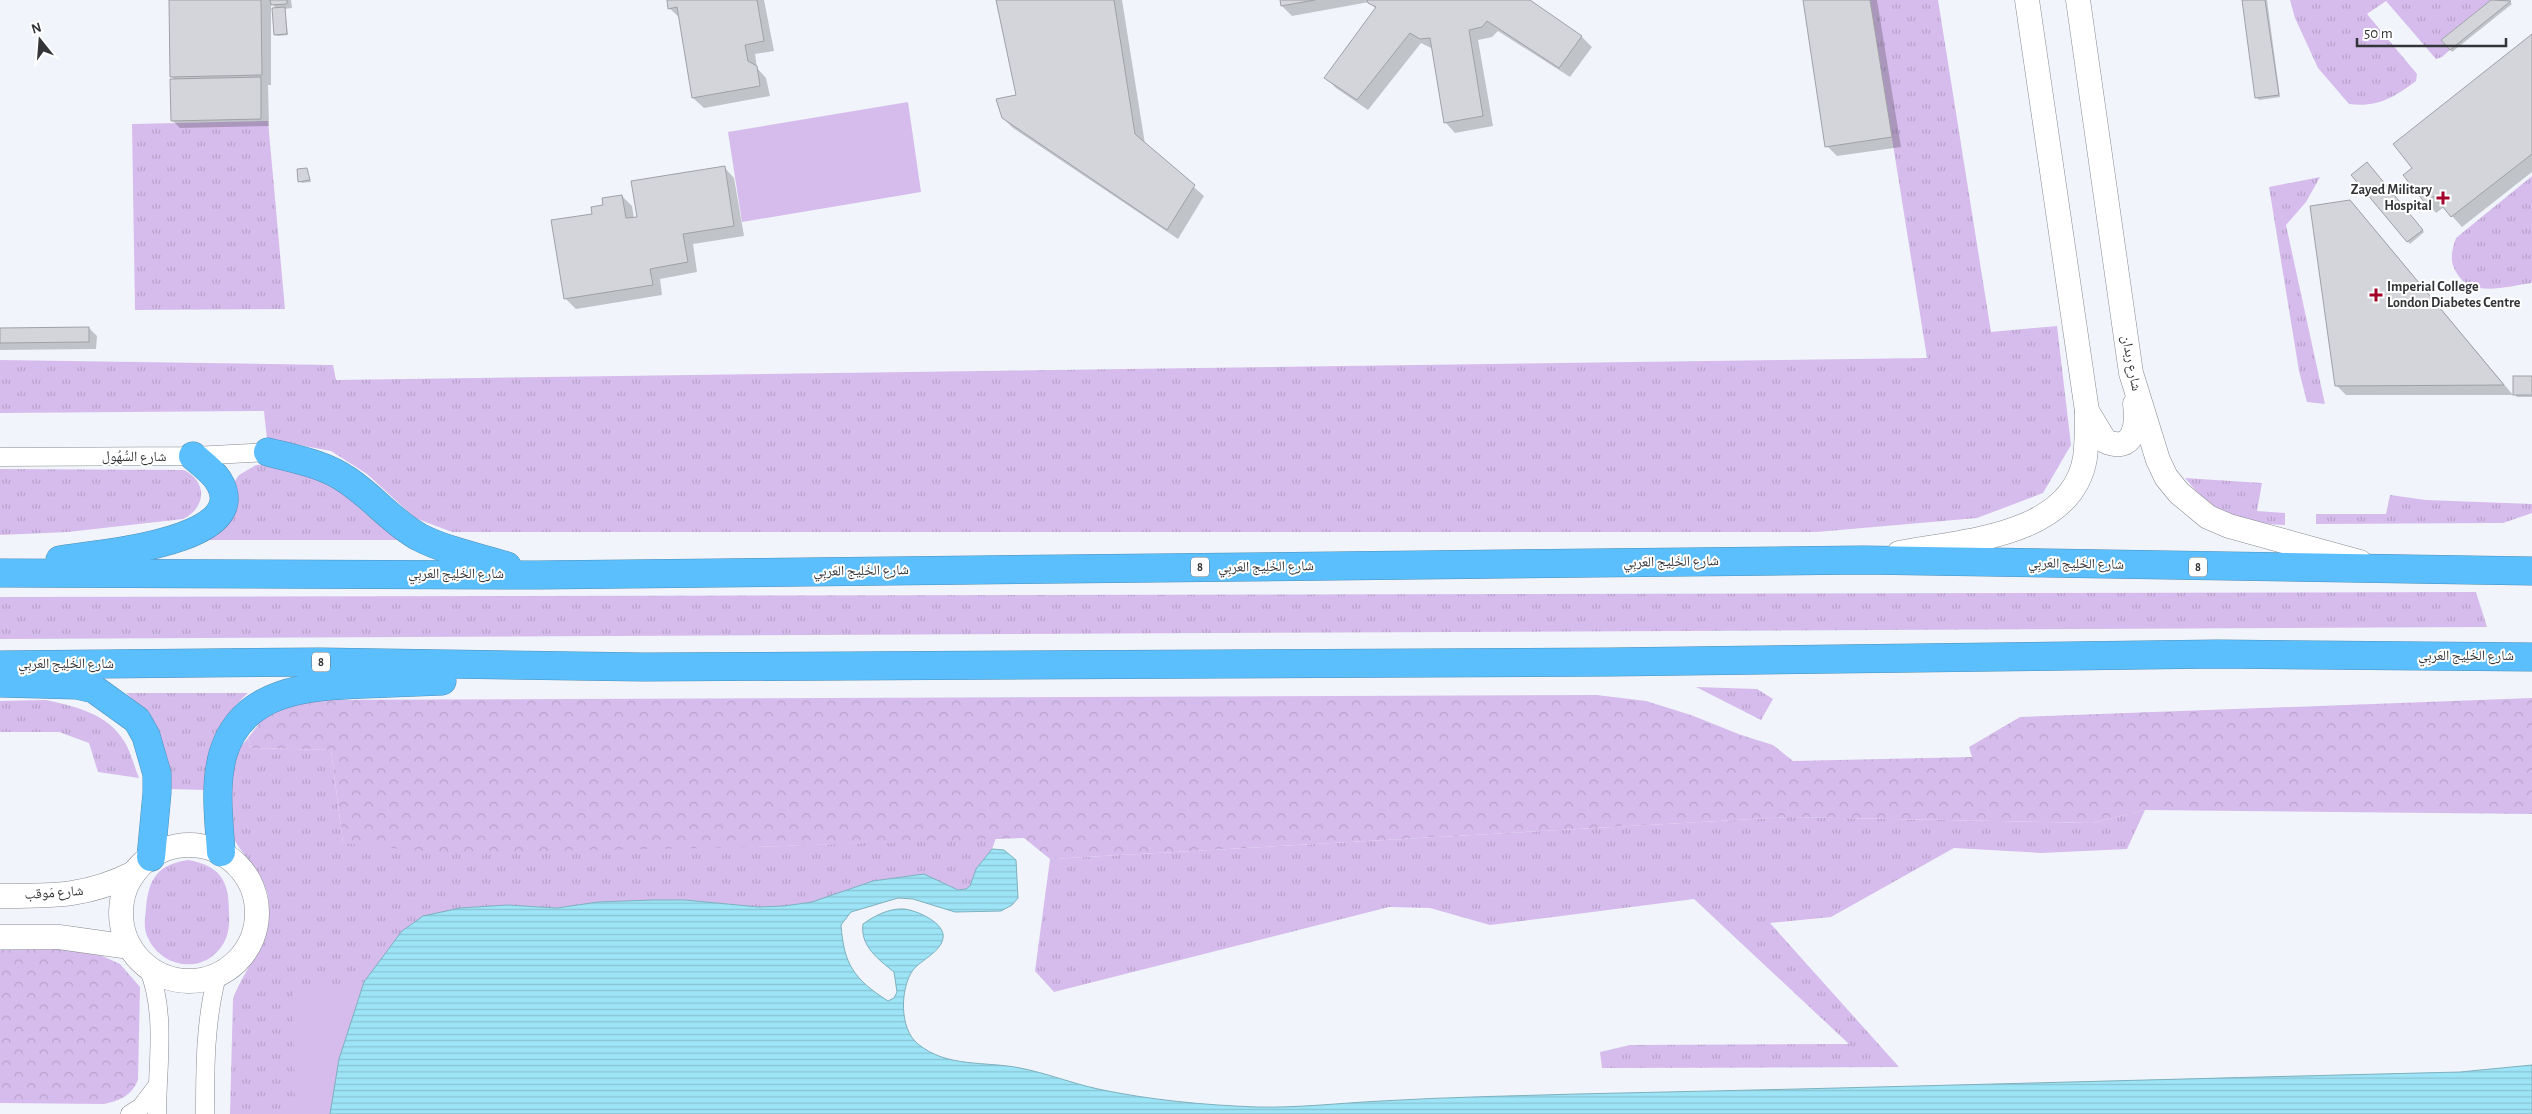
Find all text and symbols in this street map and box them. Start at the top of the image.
north arrow [15,15,65,65]
scale bar [2357,15,2506,47]
text: N [30,20,43,37]
text: 50 m [2364,26,2393,41]
place label: Zayed Military Hospital [2351,183,2433,213]
marker: Zayed Military Hospital [2436,191,2450,205]
place label: Imperial College London Diabetes Centre [2387,280,2521,310]
marker: Imperial College London Diabetes Centre [2369,288,2383,302]
street label: شارع ربدان [2117,334,2143,392]
street label: شارع السُّهُول [102,450,166,466]
street label: شارع الخَلِيج العَربِي [1623,554,1719,573]
street label: شارع الخَلِيج العَربِي [2028,556,2124,575]
road number: 8 [1191,558,1209,576]
road number: 8 [2189,558,2207,576]
street label: شارع الخَلِيج العَربِي [1218,559,1314,578]
street label: شارع الخَلِيج العَربِي [813,563,909,582]
street label: شارع الخَلِيج العَربِي [408,567,504,585]
street label: شارع الخَلِيج العَربِي [2418,649,2514,667]
road number: 8 [312,652,330,672]
street label: شارع الخَلِيج العَربِي [18,657,114,675]
street label: شارع مَوقب [24,884,84,904]

